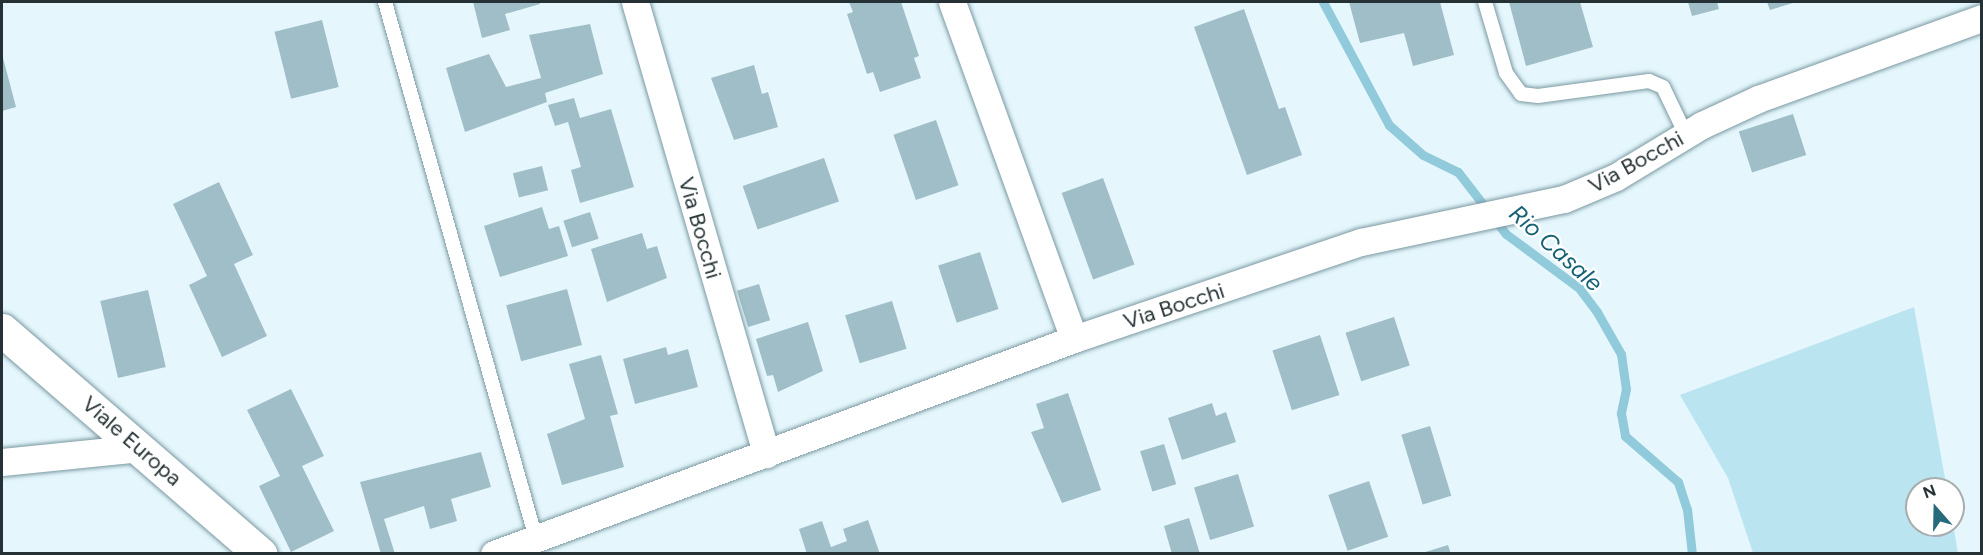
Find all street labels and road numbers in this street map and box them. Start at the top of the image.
street label: Via Bocchi [1584,125,1688,199]
street label: Via Bocchi [673,174,727,282]
street label: Via Bocchi [1120,277,1228,335]
street label: Viale Europa [77,391,187,491]

